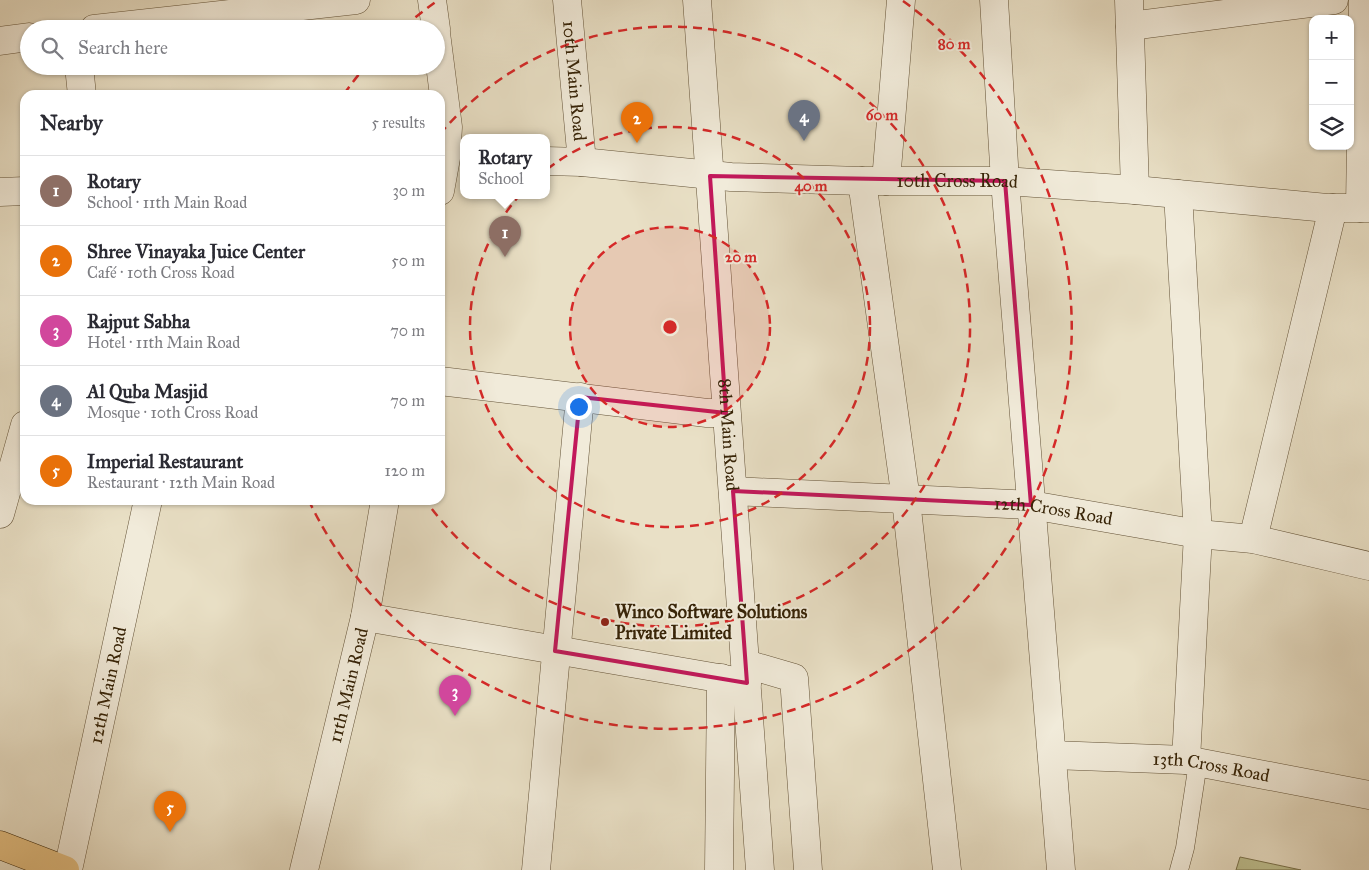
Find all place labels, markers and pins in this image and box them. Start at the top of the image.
pin: 4 [788,100,820,141]
pin: 2 [621,102,653,143]
pin: 1 [489,216,521,257]
centre of rings [661,318,679,336]
place label: Winco Software Solutions Private Limited [615,601,808,644]
marker: Winco Software Solutions Private Limited [599,616,611,628]
pin: 3 [439,675,471,716]
pin: 5 [154,791,186,832]

